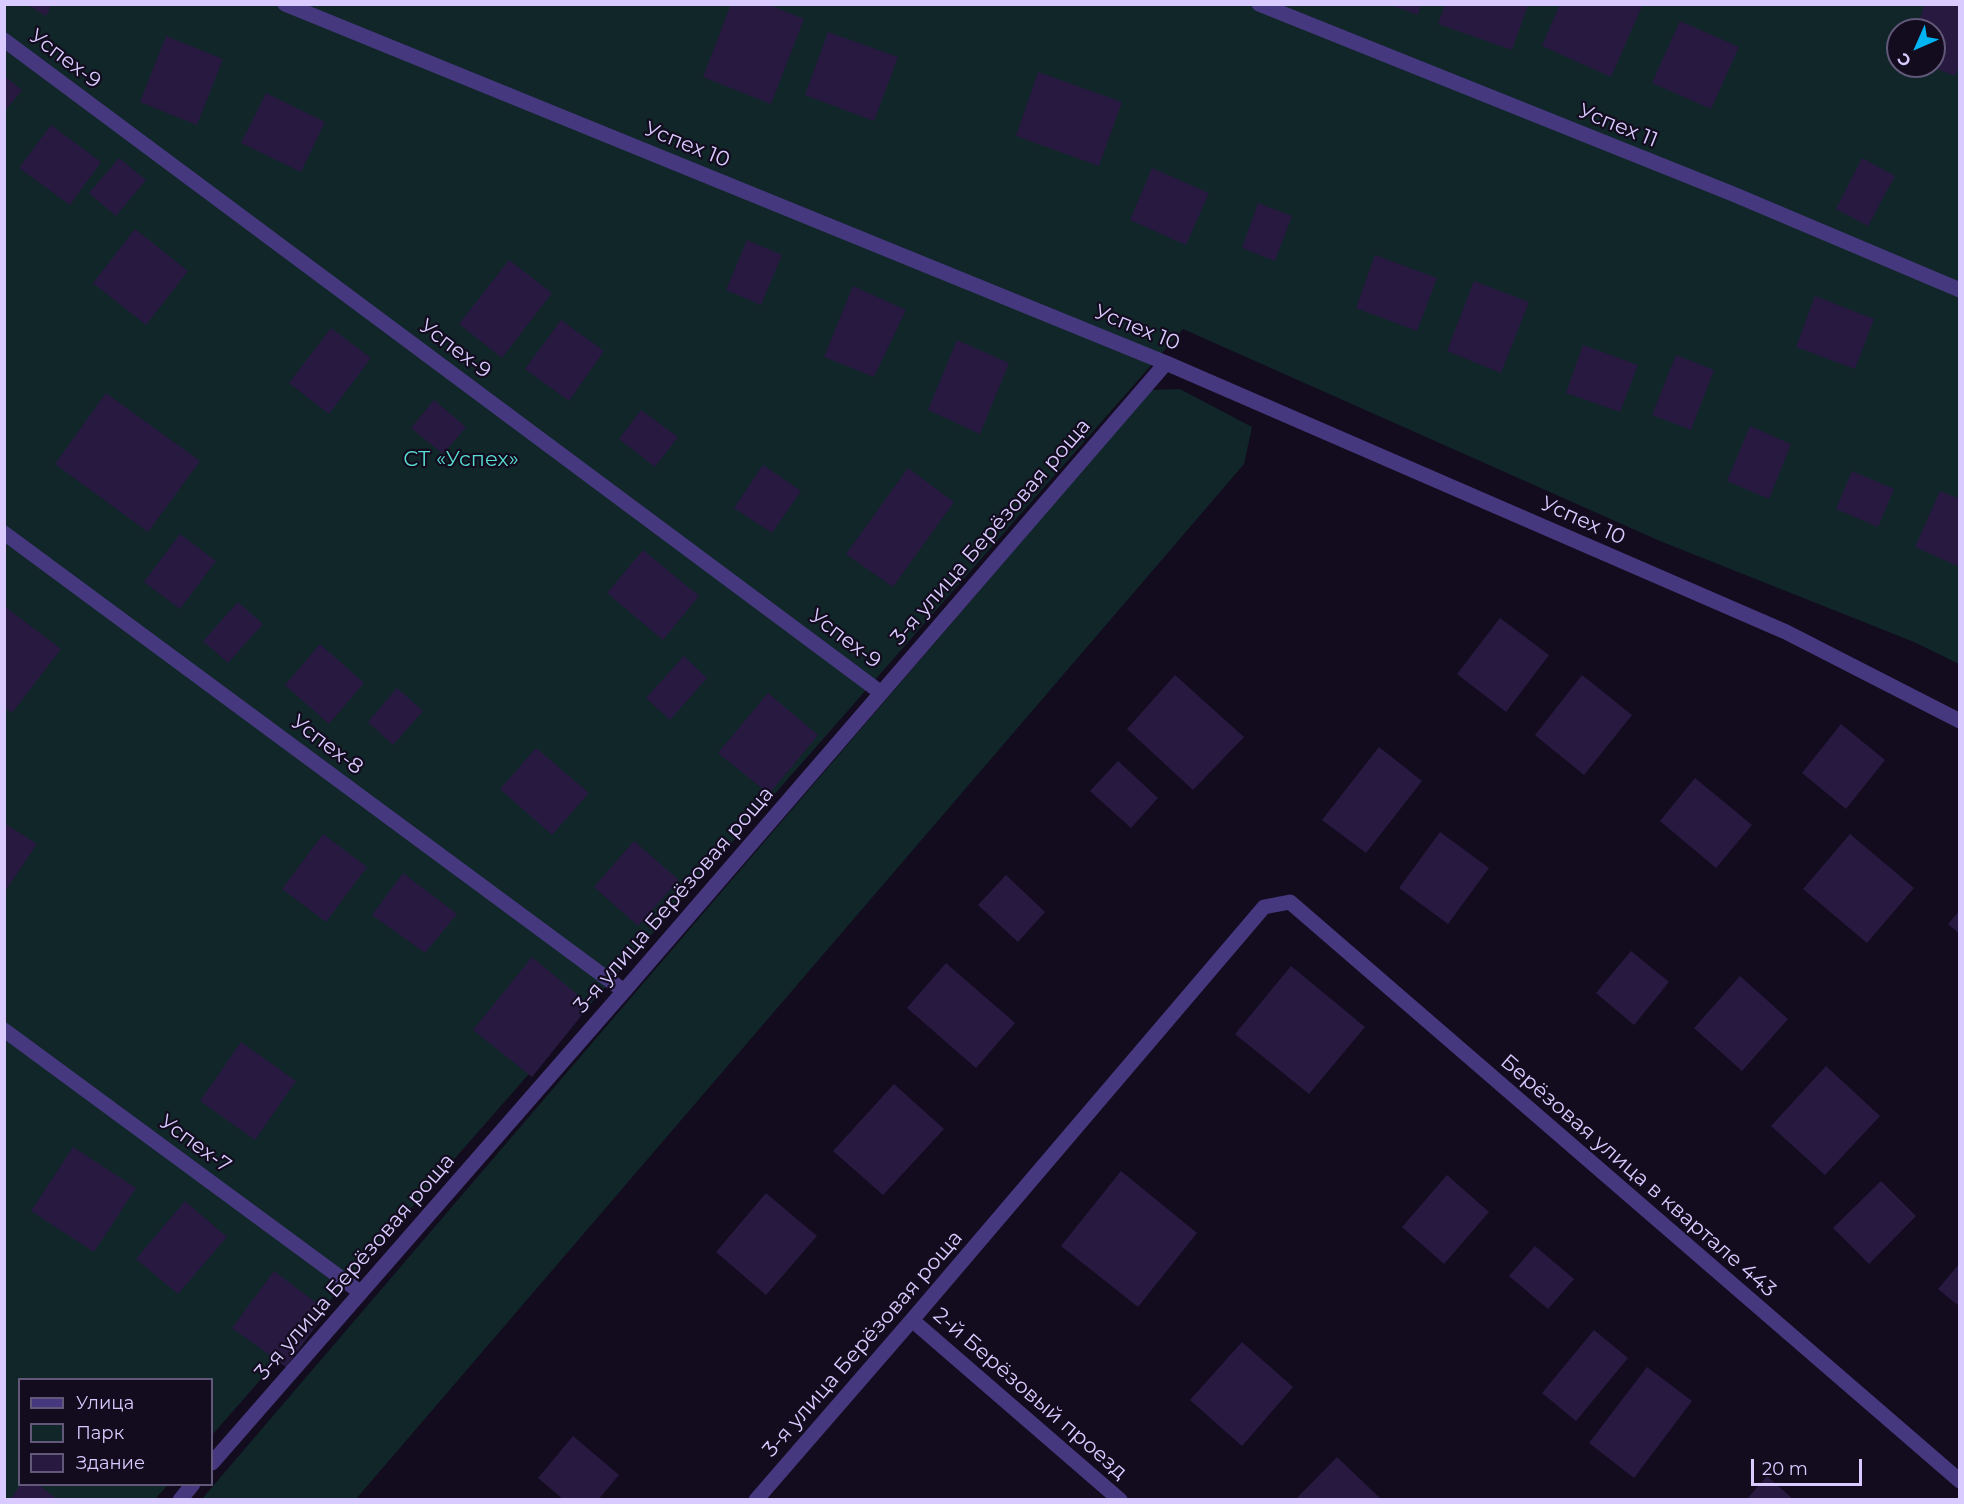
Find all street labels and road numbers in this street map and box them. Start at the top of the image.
street label: Успех-9 [24,24,106,94]
street label: Успех 11 [1575,99,1661,153]
street label: Успех 10 [641,116,733,174]
street label: Успех 10 [1091,299,1183,357]
street label: Успех-9 [414,314,496,384]
street label: 3-я улица Берёзовая роща [886,414,1096,650]
street label: Успех 10 [1537,491,1629,551]
street label: Успех-9 [804,604,886,674]
street label: Успех-8 [286,710,368,780]
street label: 3-я улица Берёзовая роща [569,782,779,1018]
street label: Берёзовая улица в квартале 443 [1495,1049,1781,1303]
street label: Успех-7 [154,1110,236,1178]
street label: 3-я улица Берёзовая роща [250,1149,460,1385]
street label: 3-я улица Берёзовая роща [758,1226,968,1462]
street label: 2-й Берёзовый проезд [928,1303,1132,1485]

